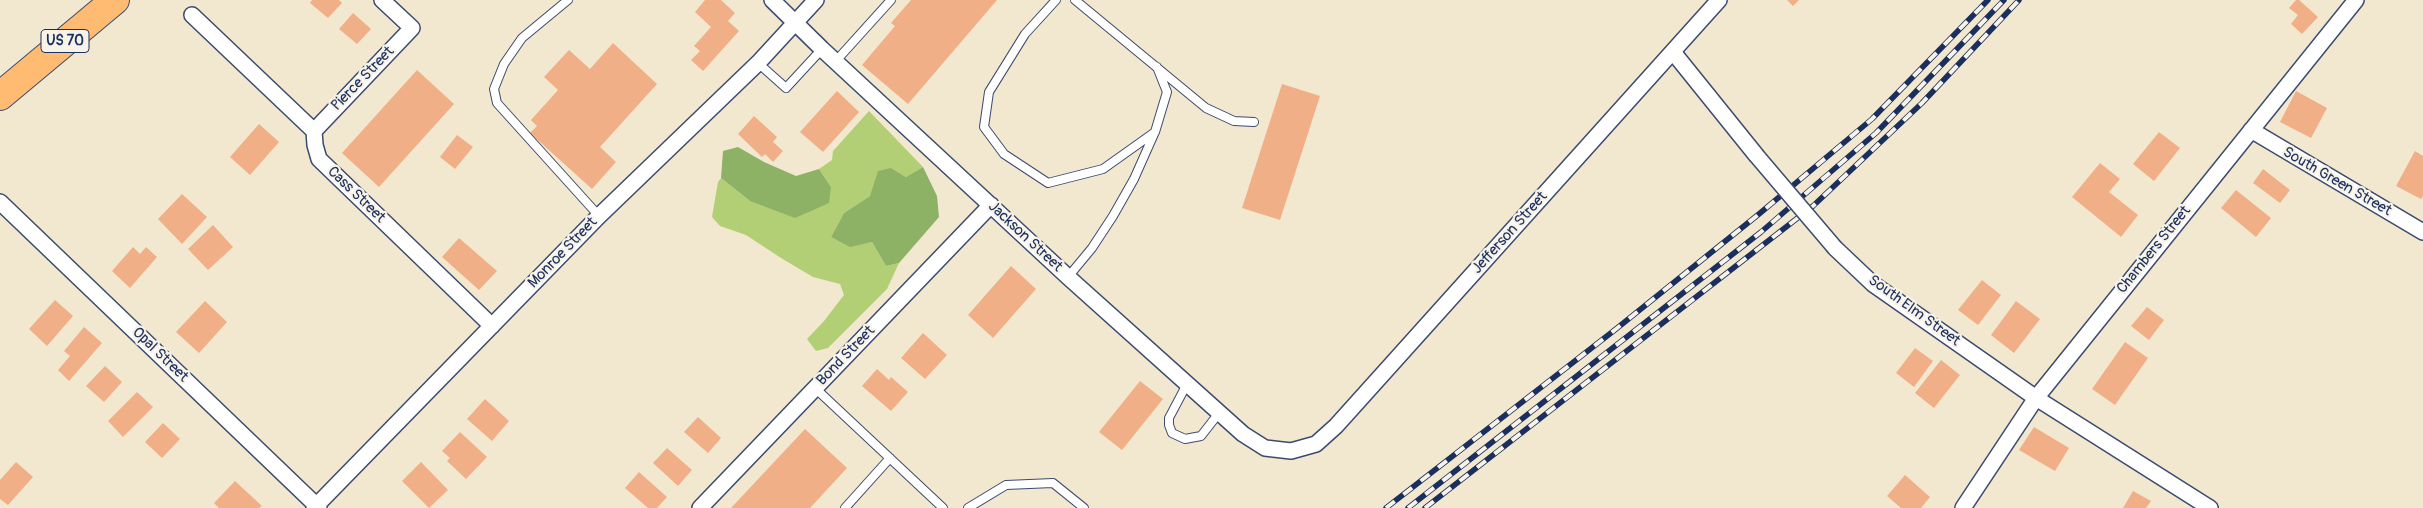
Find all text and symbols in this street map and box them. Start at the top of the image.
road number: US 70 [41,29,89,52]
street label: Pierce Street [328,43,398,115]
street label: South Green Street [2279,144,2395,220]
street label: Cass Street [323,163,389,227]
street label: Jefferson Street [1468,188,1552,278]
street label: Jackson Street [984,198,1066,276]
street label: Chambers Street [2113,203,2195,297]
street label: Monroe Street [525,214,601,292]
street label: South Elm Street [1864,272,1964,350]
street label: Bond Street [813,322,879,390]
street label: Opal Street [128,324,192,386]

